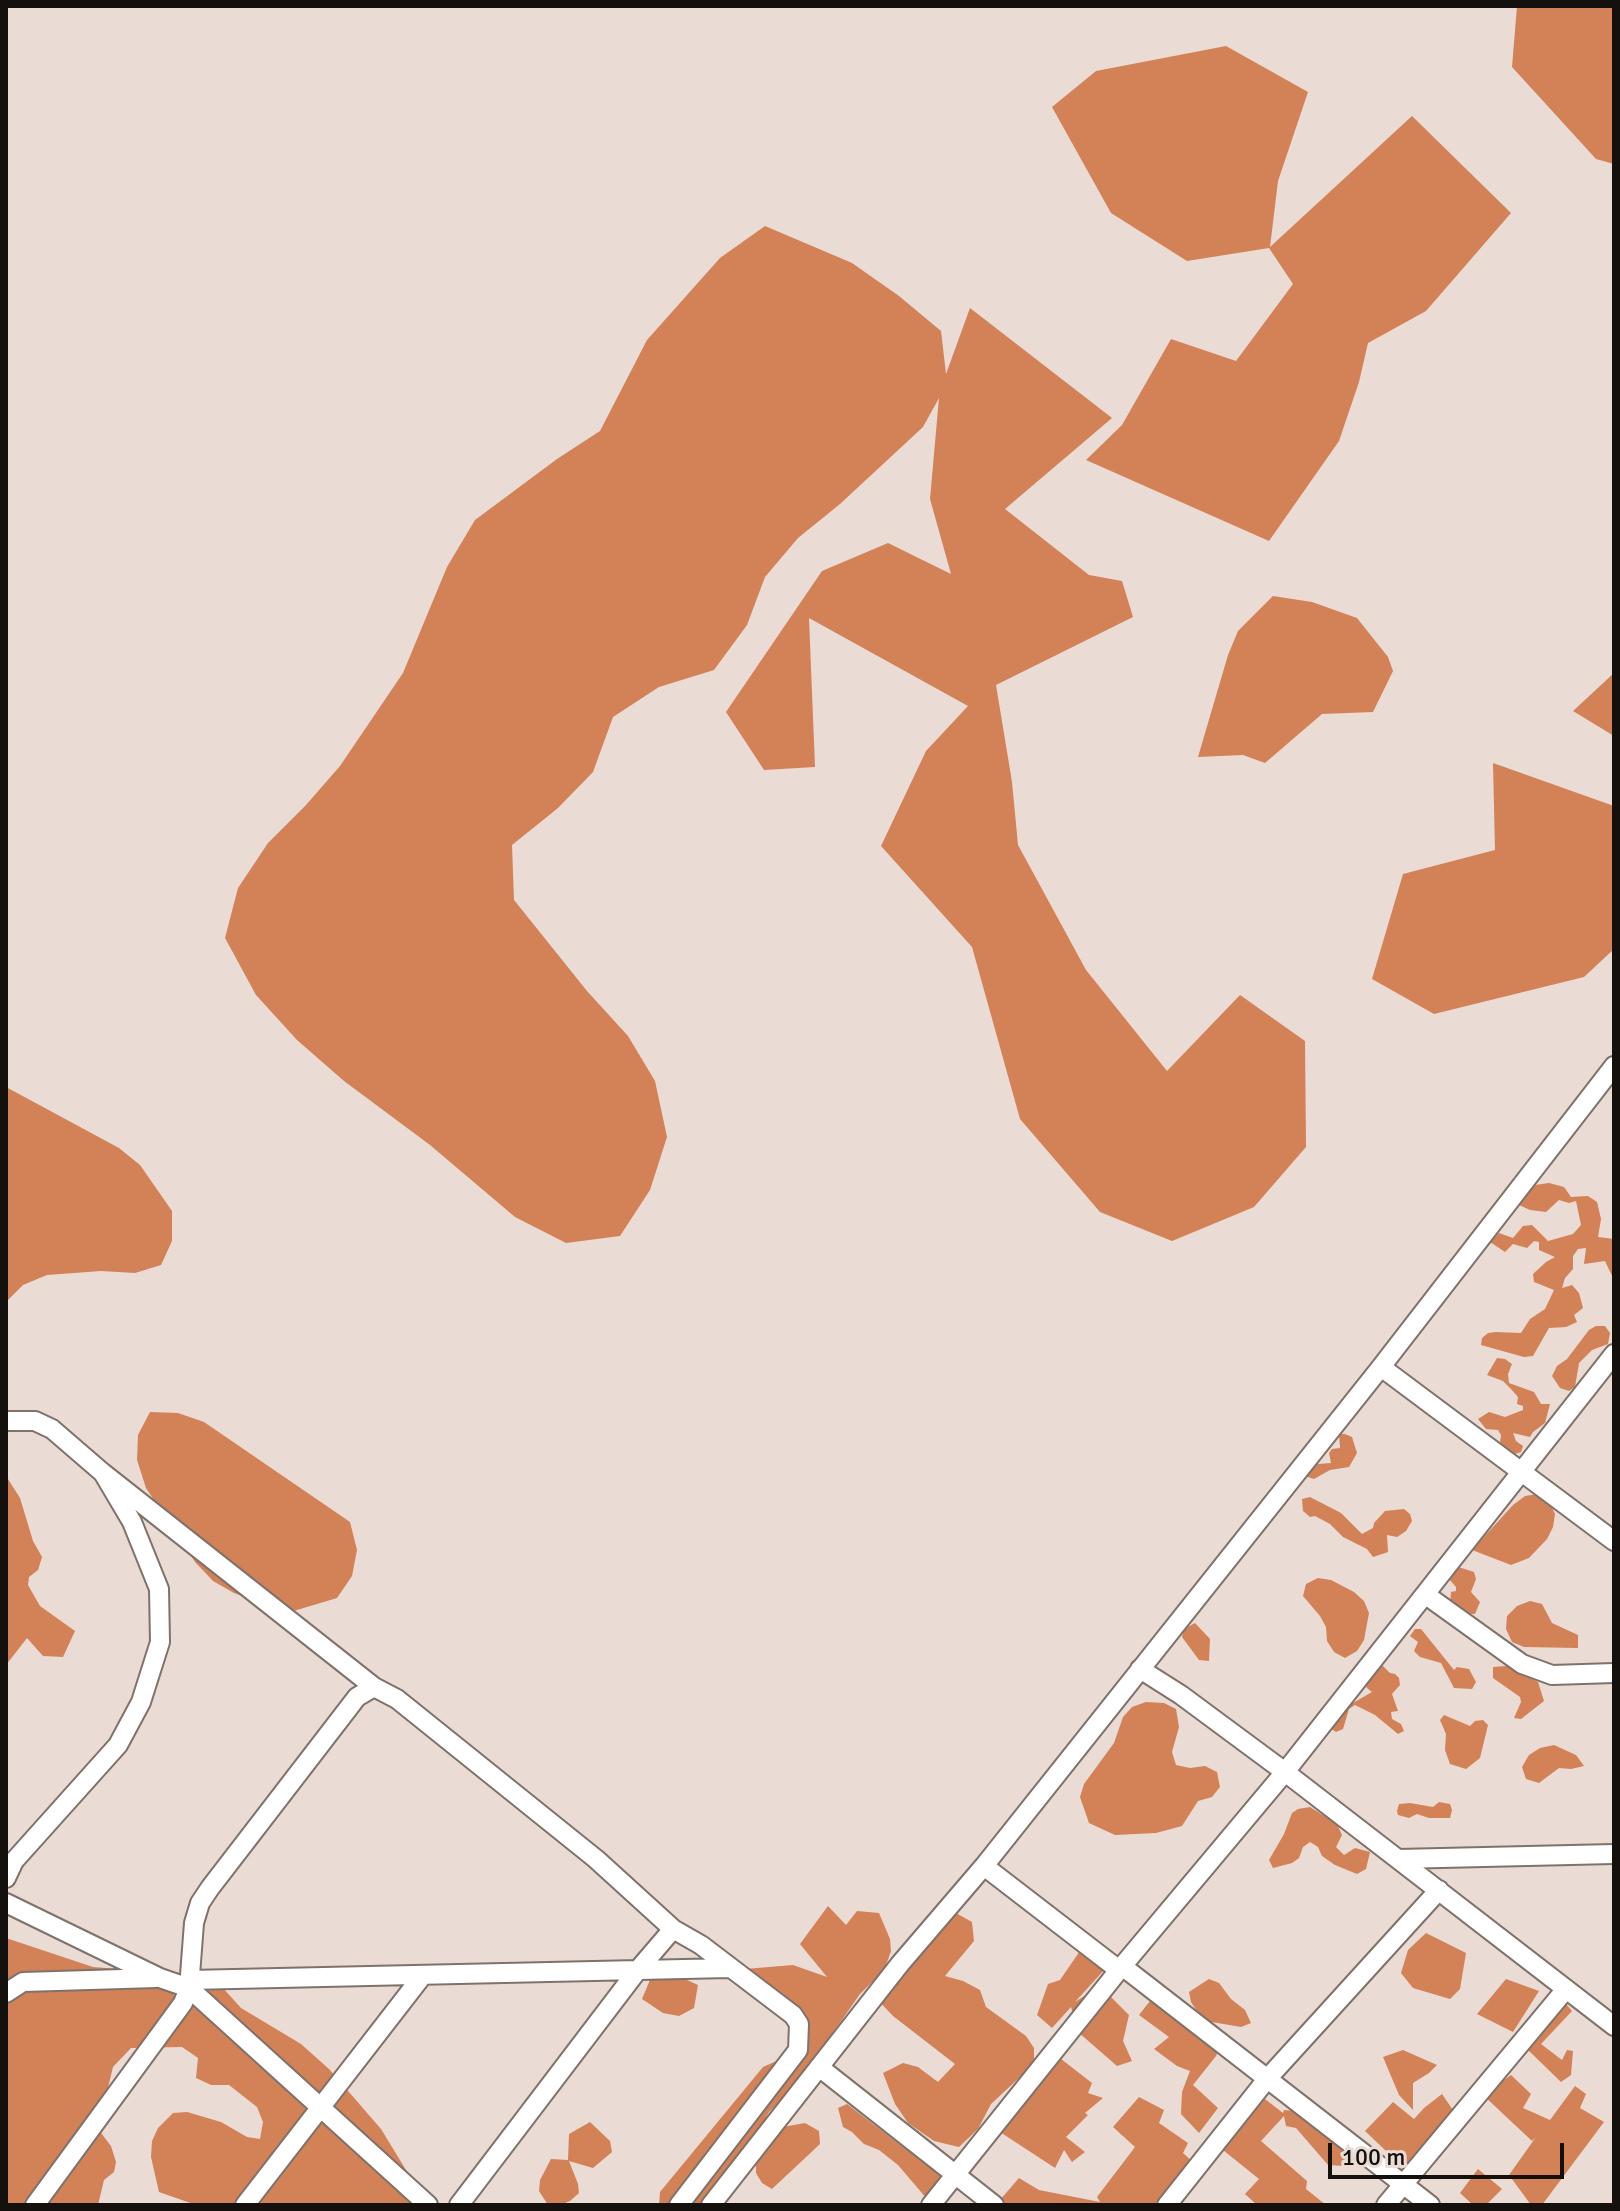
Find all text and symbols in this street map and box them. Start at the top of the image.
scale bar [1332,2127,1568,2177]
text: 100 m [1342,2142,1405,2172]

